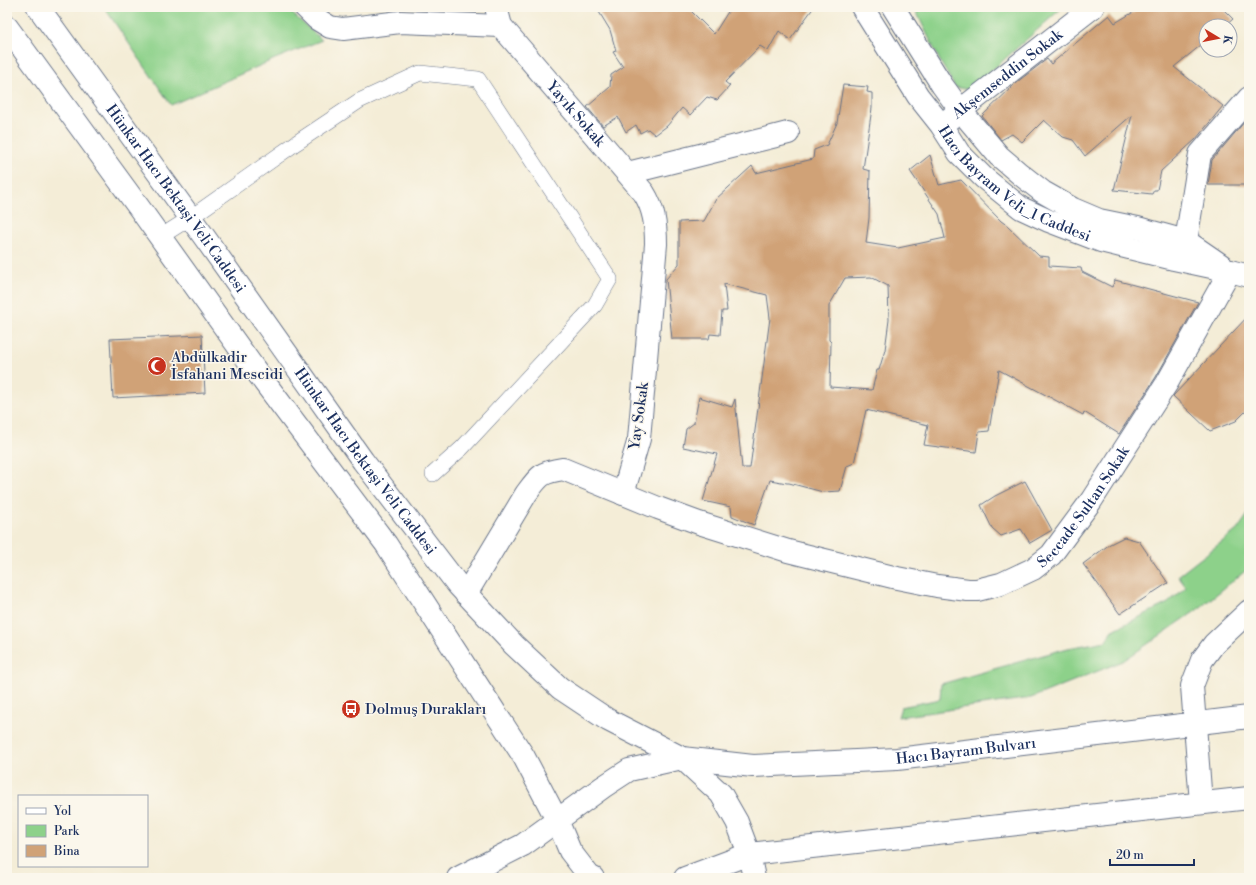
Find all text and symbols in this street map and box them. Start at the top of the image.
north arrow [1198,18,1238,58]
street label: Akşemseddin Sokak [947,24,1067,124]
text: K [1219,34,1235,46]
street label: Yayık Sokak [542,76,610,151]
street label: Hünkar Hacı Bektaşi Veli Caddesi [102,100,250,296]
street label: Hacı Bayram Veli_1 Caddesi [934,122,1094,246]
place label: Abdülkadir İsfahani Mescidi [170,348,283,384]
mosque icon: Abdülkadir İsfahani Mescidi [146,355,168,377]
street label: Hünkar Hacı Bektaşi Veli Caddesi [290,364,441,558]
street label: Yay Sokak [625,380,653,452]
street label: Seccade Sultan Sokak [1033,442,1134,572]
bus stop icon: Dolmuş Durakları [340,698,362,720]
place label: Dolmuş Durakları [365,700,486,719]
street label: Hacı Bayram Bulvarı [895,733,1037,769]
legend [18,795,148,867]
text: Yol [53,804,72,819]
text: Park [54,824,80,839]
scale bar [1110,841,1194,867]
text: Bina [53,844,81,859]
text: 20 m [1116,848,1144,863]

